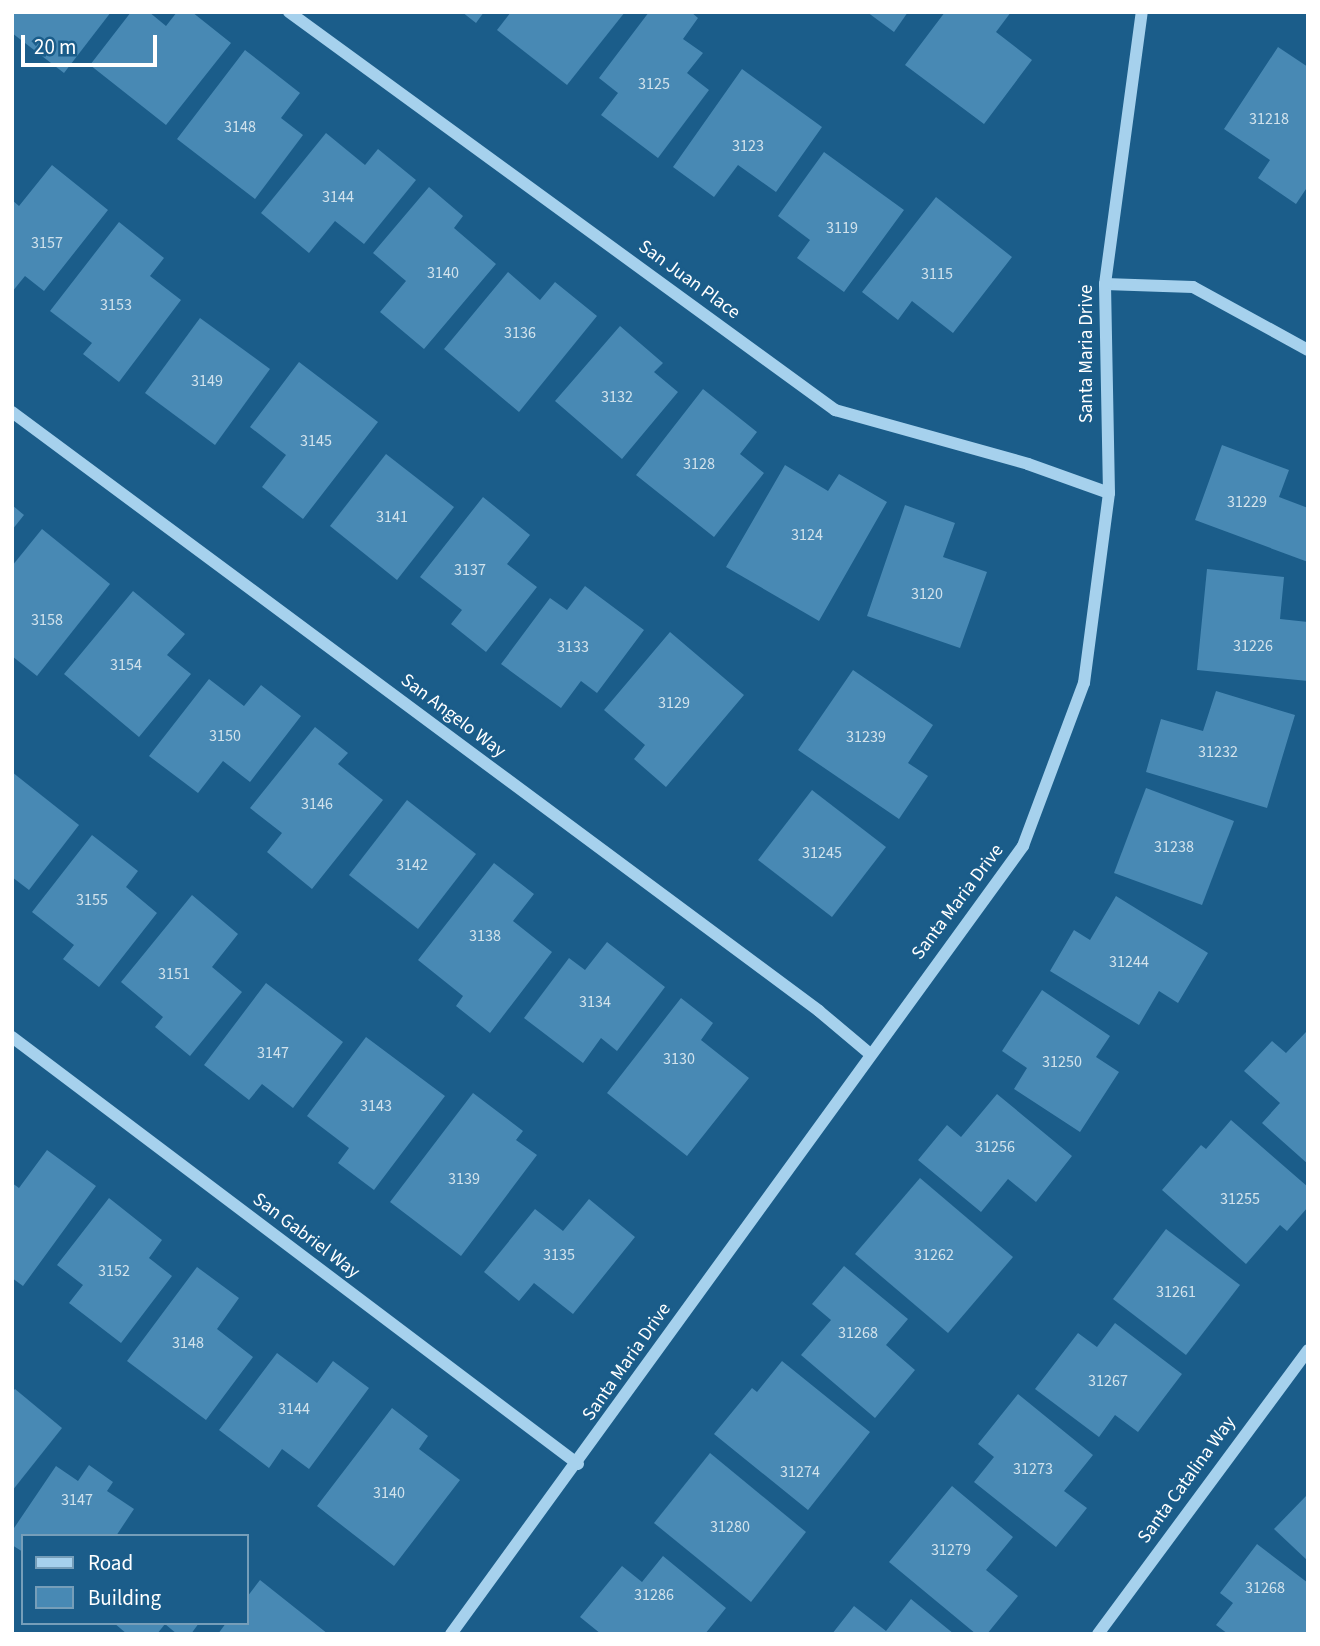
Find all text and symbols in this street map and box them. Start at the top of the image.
scale bar [24,21,161,65]
text: 20 m [34,32,76,62]
house number: 3125 [638,74,670,94]
house number: 31218 [1249,109,1289,129]
house number: 3148 [224,117,256,137]
house number: 3123 [732,136,764,156]
house number: 3144 [322,187,354,207]
house number: 3119 [826,218,858,238]
house number: 3157 [31,233,63,253]
street label: San Juan Place [634,236,744,324]
house number: 3140 [427,263,459,283]
house number: 3115 [921,264,953,284]
street label: Santa Maria Drive [1076,285,1098,423]
house number: 3153 [100,295,132,315]
house number: 3136 [504,323,536,343]
house number: 3149 [191,371,223,391]
house number: 3132 [601,387,633,407]
house number: 3145 [300,431,332,451]
house number: 3128 [683,454,715,474]
house number: 31229 [1227,492,1267,512]
house number: 3141 [376,507,408,527]
house number: 3124 [791,525,823,545]
house number: 3137 [454,560,486,580]
house number: 3120 [911,584,943,604]
house number: 3158 [31,610,63,630]
house number: 31226 [1233,636,1273,656]
house number: 3133 [557,637,589,657]
house number: 3154 [110,655,142,675]
street label: San Angelo Way [396,669,510,763]
house number: 3129 [658,693,690,713]
house number: 3150 [209,726,241,746]
house number: 31239 [846,727,886,747]
house number: 31232 [1198,742,1238,762]
house number: 3146 [301,794,333,814]
house number: 31238 [1154,837,1194,857]
street label: Santa Maria Drive [907,840,1009,964]
house number: 31245 [802,843,842,863]
house number: 3142 [396,855,428,875]
house number: 3155 [76,890,108,910]
house number: 3138 [469,926,501,946]
house number: 31244 [1109,952,1149,972]
house number: 3151 [158,964,190,984]
house number: 3134 [579,992,611,1012]
house number: 3147 [257,1043,289,1063]
house number: 3130 [663,1049,695,1069]
house number: 31250 [1042,1052,1082,1072]
house number: 3143 [360,1096,392,1116]
house number: 31256 [975,1137,1015,1157]
house number: 3139 [448,1169,480,1189]
street label: San Gabriel Way [248,1188,364,1284]
house number: 31255 [1220,1189,1260,1209]
house number: 3135 [543,1245,575,1265]
house number: 31262 [914,1245,954,1265]
house number: 3152 [98,1261,130,1281]
house number: 31261 [1156,1282,1196,1302]
street label: Santa Maria Drive [578,1299,676,1425]
house number: 31268 [838,1323,878,1343]
house number: 3148 [172,1333,204,1353]
house number: 31267 [1088,1371,1128,1391]
house number: 3144 [278,1399,310,1419]
street label: Santa Catalina Way [1133,1412,1241,1548]
house number: 31273 [1013,1459,1053,1479]
house number: 31274 [780,1462,820,1482]
house number: 3140 [373,1483,405,1503]
house number: 3147 [61,1490,93,1510]
house number: 31280 [710,1517,750,1537]
legend [21,1534,248,1625]
house number: 31279 [931,1540,971,1560]
text: Road [88,1548,133,1578]
house number: 31268 [1245,1578,1285,1598]
text: Building [88,1583,161,1613]
house number: 31286 [634,1585,674,1605]

